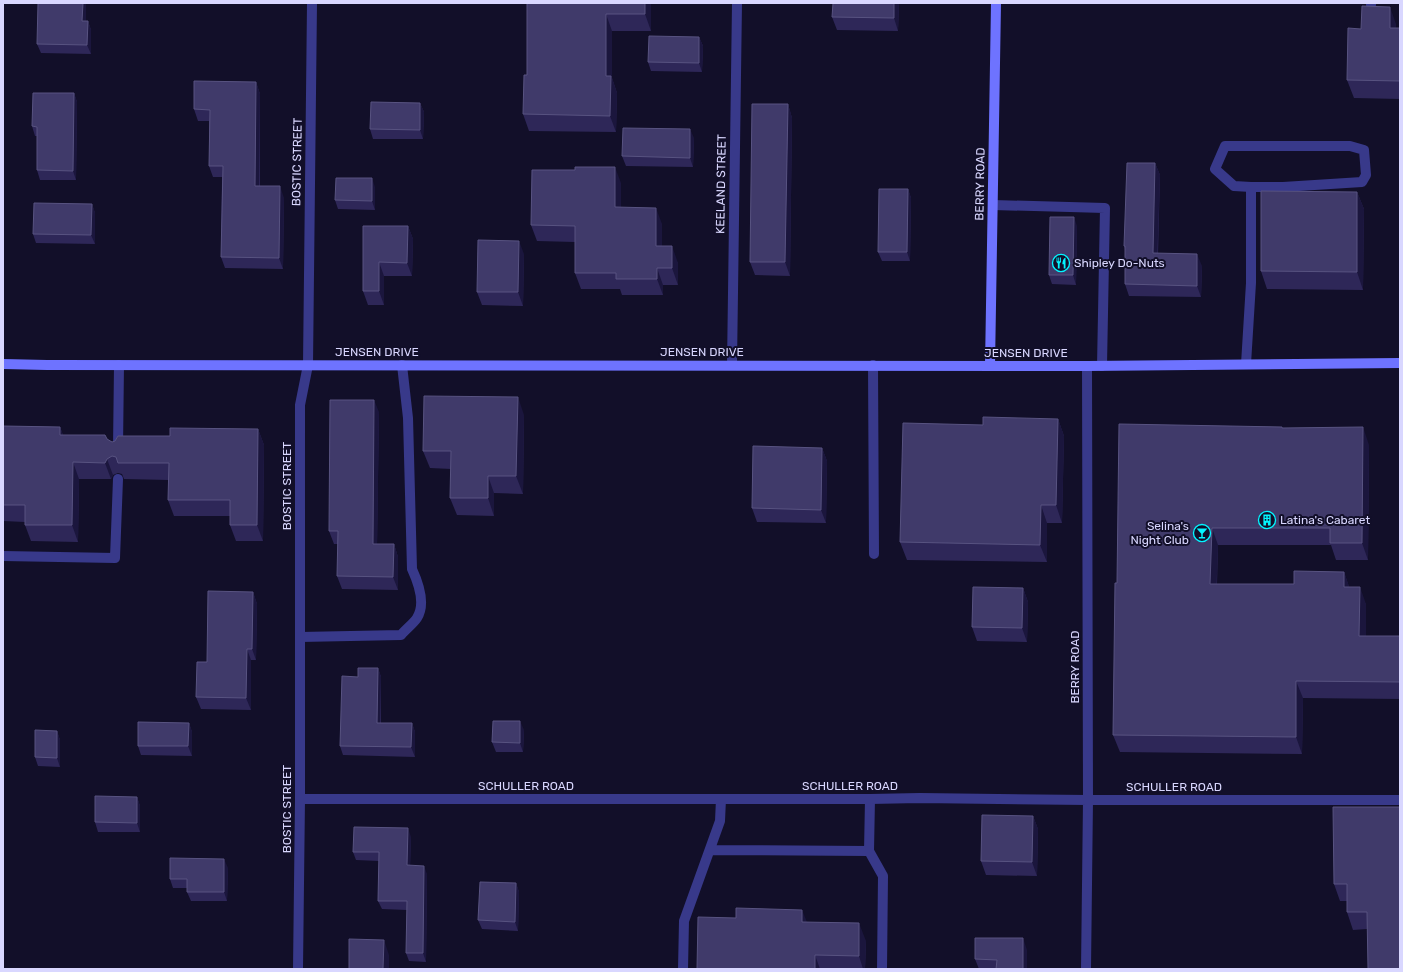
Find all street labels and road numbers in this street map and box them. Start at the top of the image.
street label: BOSTIC STREET [289,118,305,206]
street label: KEELAND STREET [713,134,729,234]
street label: BERRY ROAD [972,147,988,221]
street label: JENSEN DRIVE [335,345,419,359]
street label: JENSEN DRIVE [660,345,744,359]
street label: JENSEN DRIVE [984,346,1068,360]
street label: BOSTIC STREET [280,442,294,530]
street label: BERRY ROAD [1068,630,1082,704]
street label: BOSTIC STREET [280,765,294,853]
street label: SCHULLER ROAD [478,779,574,793]
street label: SCHULLER ROAD [802,779,898,793]
street label: SCHULLER ROAD [1126,780,1222,794]

